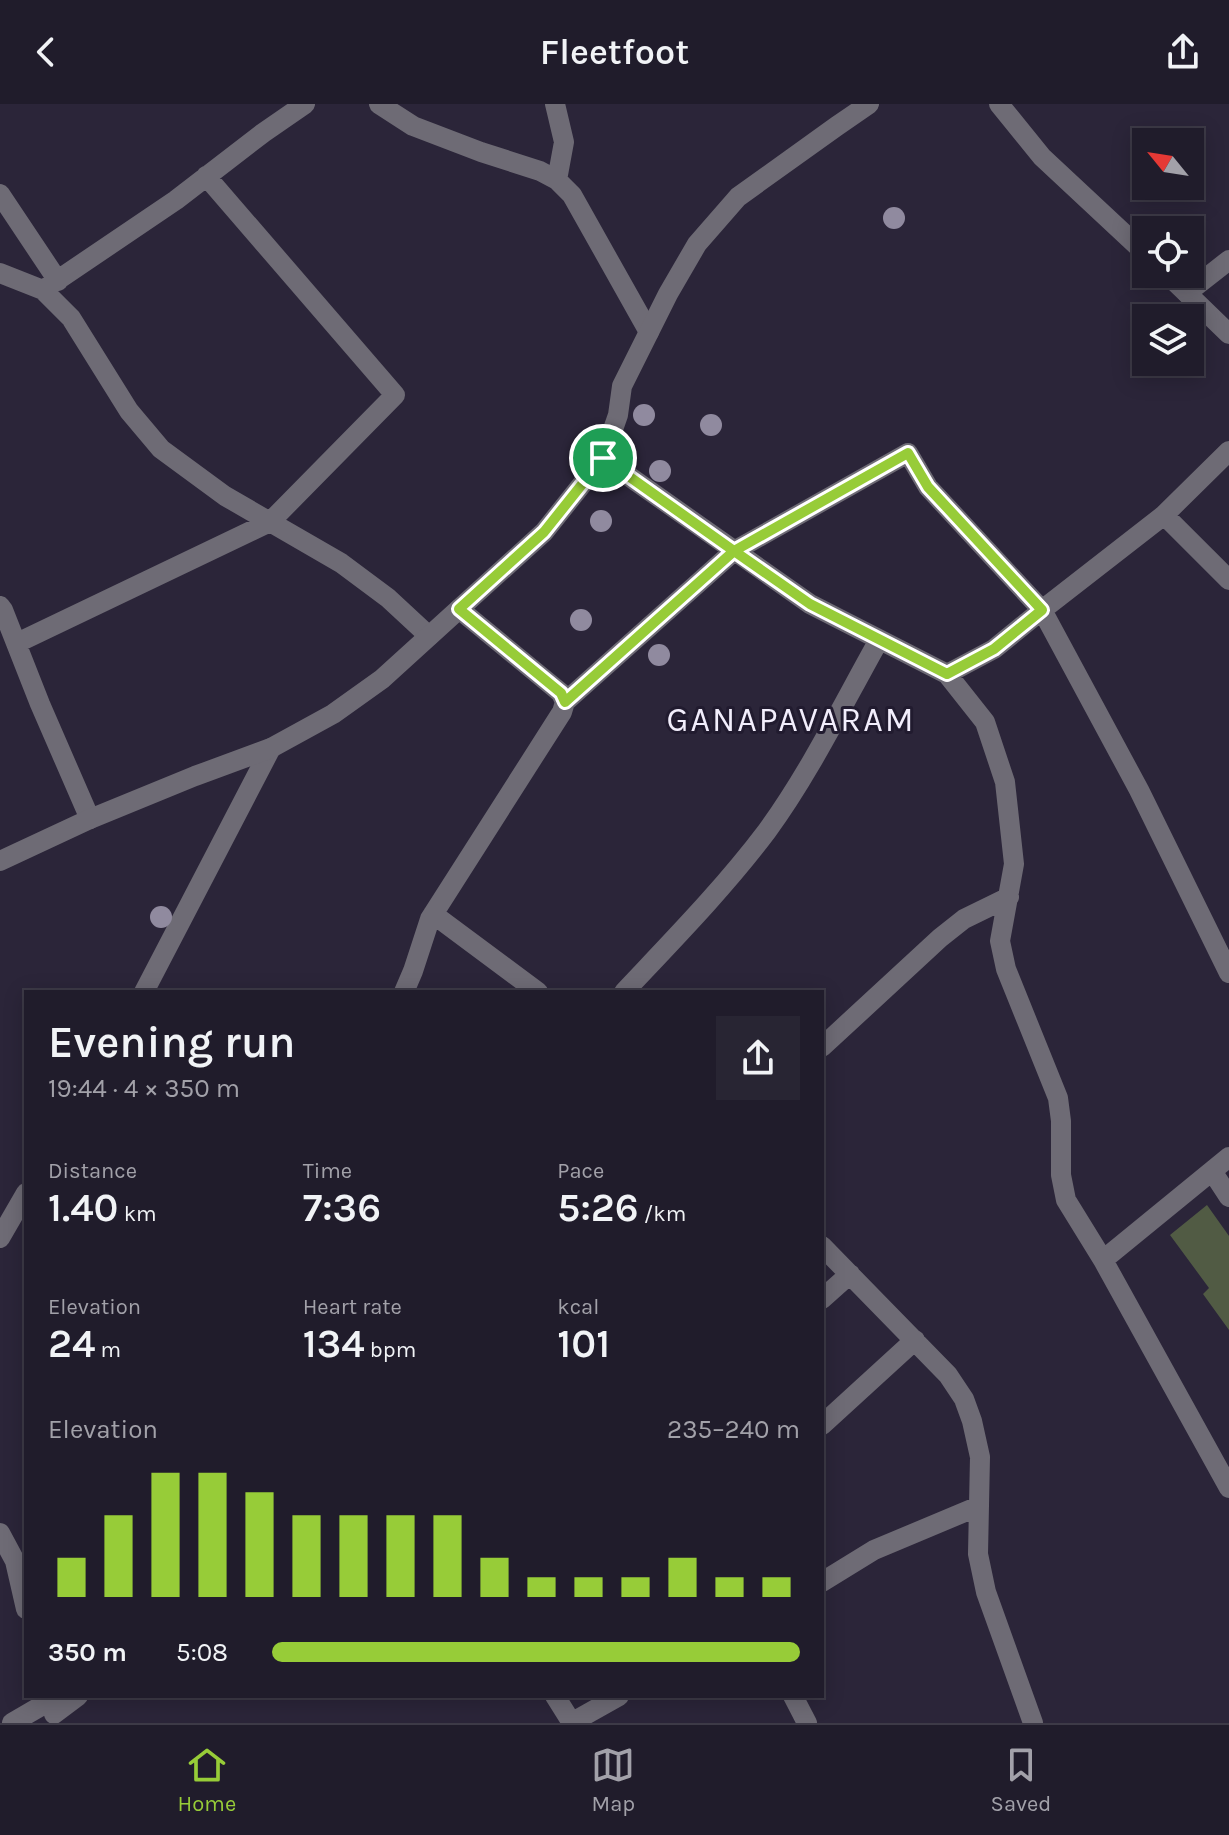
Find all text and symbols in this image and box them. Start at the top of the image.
icon: back [24,30,68,74]
icon: share [1161,30,1205,74]
text: Fleetfoot [540,31,689,73]
north arrow [1132,128,1204,200]
map controls [1132,128,1204,376]
button: locate [1132,216,1204,288]
button: layers [1132,304,1204,376]
pin [569,424,637,492]
icon: arrive [581,436,625,480]
district label: GANAPAVARAM [666,700,916,740]
button: share [716,1016,800,1100]
text: Evening run [48,1017,295,1068]
text: 19:44 · 4 × 350 m [48,1073,240,1104]
text: Distance [48,1158,137,1184]
text: Time [303,1158,352,1184]
text: Pace [557,1158,604,1184]
text: 1.40 [48,1184,118,1231]
text: 7:36 [303,1184,381,1231]
text: 5:26 [557,1184,639,1231]
text: km [118,1201,157,1227]
text: /km [639,1201,686,1227]
text: Elevation [48,1294,141,1320]
text: Heart rate [303,1294,402,1320]
text: kcal [557,1294,599,1320]
text: 24 [48,1320,95,1367]
text: 134 [303,1320,365,1367]
text: 101 [557,1320,610,1367]
text: m [95,1337,121,1363]
text: bpm [365,1337,416,1363]
text: Elevation [48,1414,158,1445]
text: 235–240 m [667,1414,800,1445]
text: 350 m [48,1637,127,1668]
text: 5:08 [176,1637,228,1668]
tab: Home [178,1743,236,1817]
tab: Map [591,1743,635,1817]
tab: Saved [991,1743,1051,1817]

